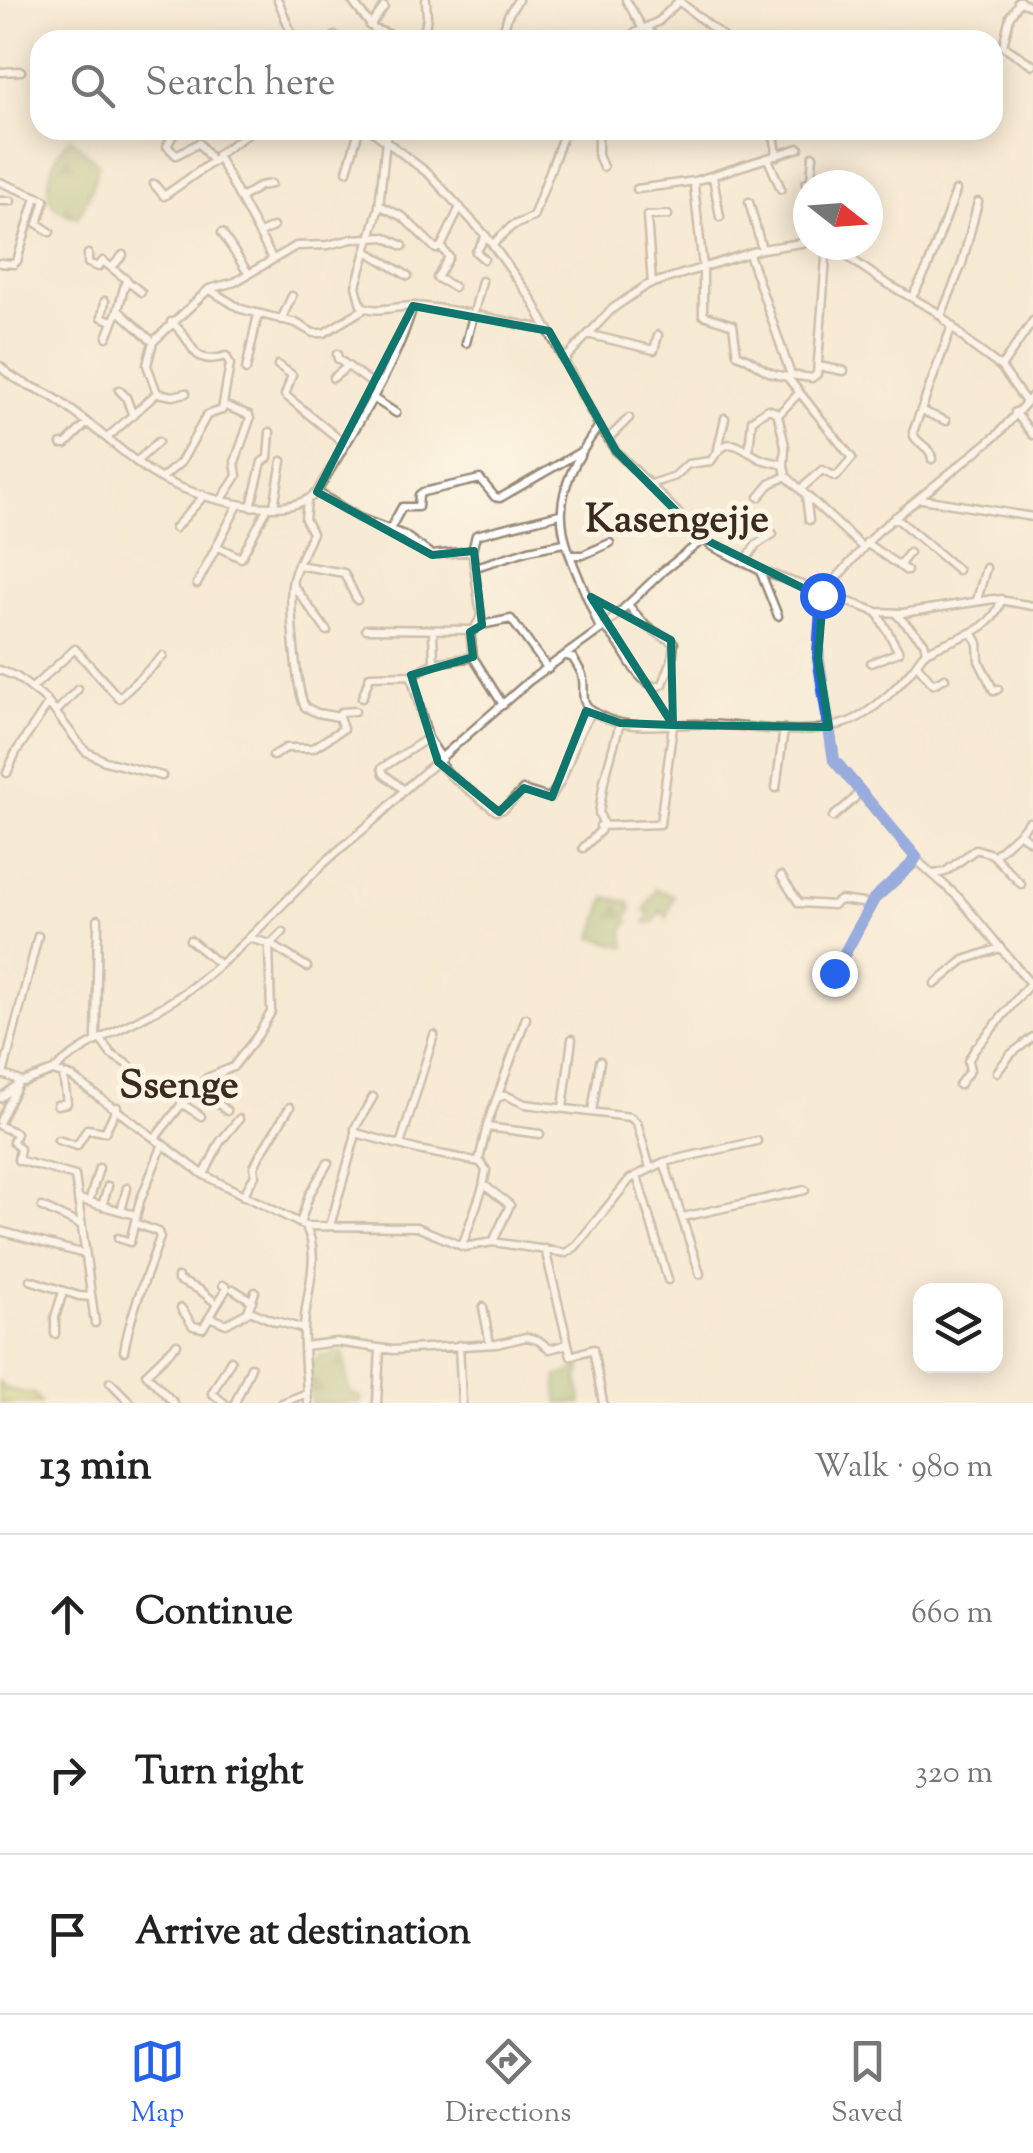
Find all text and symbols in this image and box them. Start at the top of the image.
search box [30,30,1003,140]
icon: search [65,58,120,113]
text: Search here [145,58,336,112]
north arrow [793,170,883,260]
district label: Kasengejje [585,493,769,550]
route start [800,573,846,619]
route end [812,951,858,997]
district label: Ssenge [119,1059,239,1116]
map controls [913,1283,1003,1373]
button: layers [913,1283,1003,1373]
text: 13 min [40,1438,152,1498]
text: Walk · 980 m [814,1445,993,1491]
icon: ahead [40,1587,95,1642]
text: Continue [135,1587,293,1641]
text: 660 m [911,1591,993,1637]
icon: right [40,1747,95,1802]
text: Turn right [135,1747,303,1801]
text: 320 m [915,1751,993,1797]
icon: arrive [40,1907,95,1962]
text: Arrive at destination [135,1907,471,1961]
tab: Map [130,2034,185,2134]
tab: Directions [445,2034,571,2134]
tab: Saved [831,2034,903,2134]

